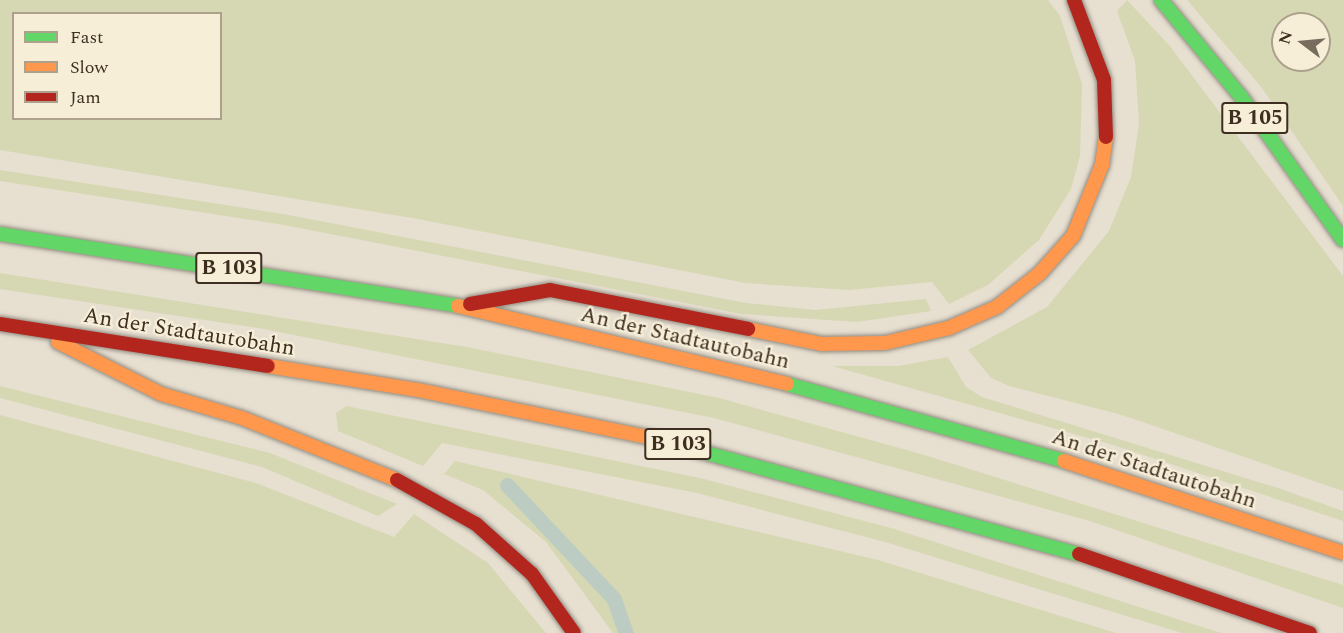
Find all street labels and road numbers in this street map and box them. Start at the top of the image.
road number: B 105 [1220,100,1290,136]
road number: B 103 [194,250,264,286]
street label: An der Stadtautobahn [578,301,792,375]
street label: An der Stadtautobahn [81,302,297,362]
street label: An der Stadtautobahn [1048,423,1260,515]
road number: B 103 [644,426,712,462]

